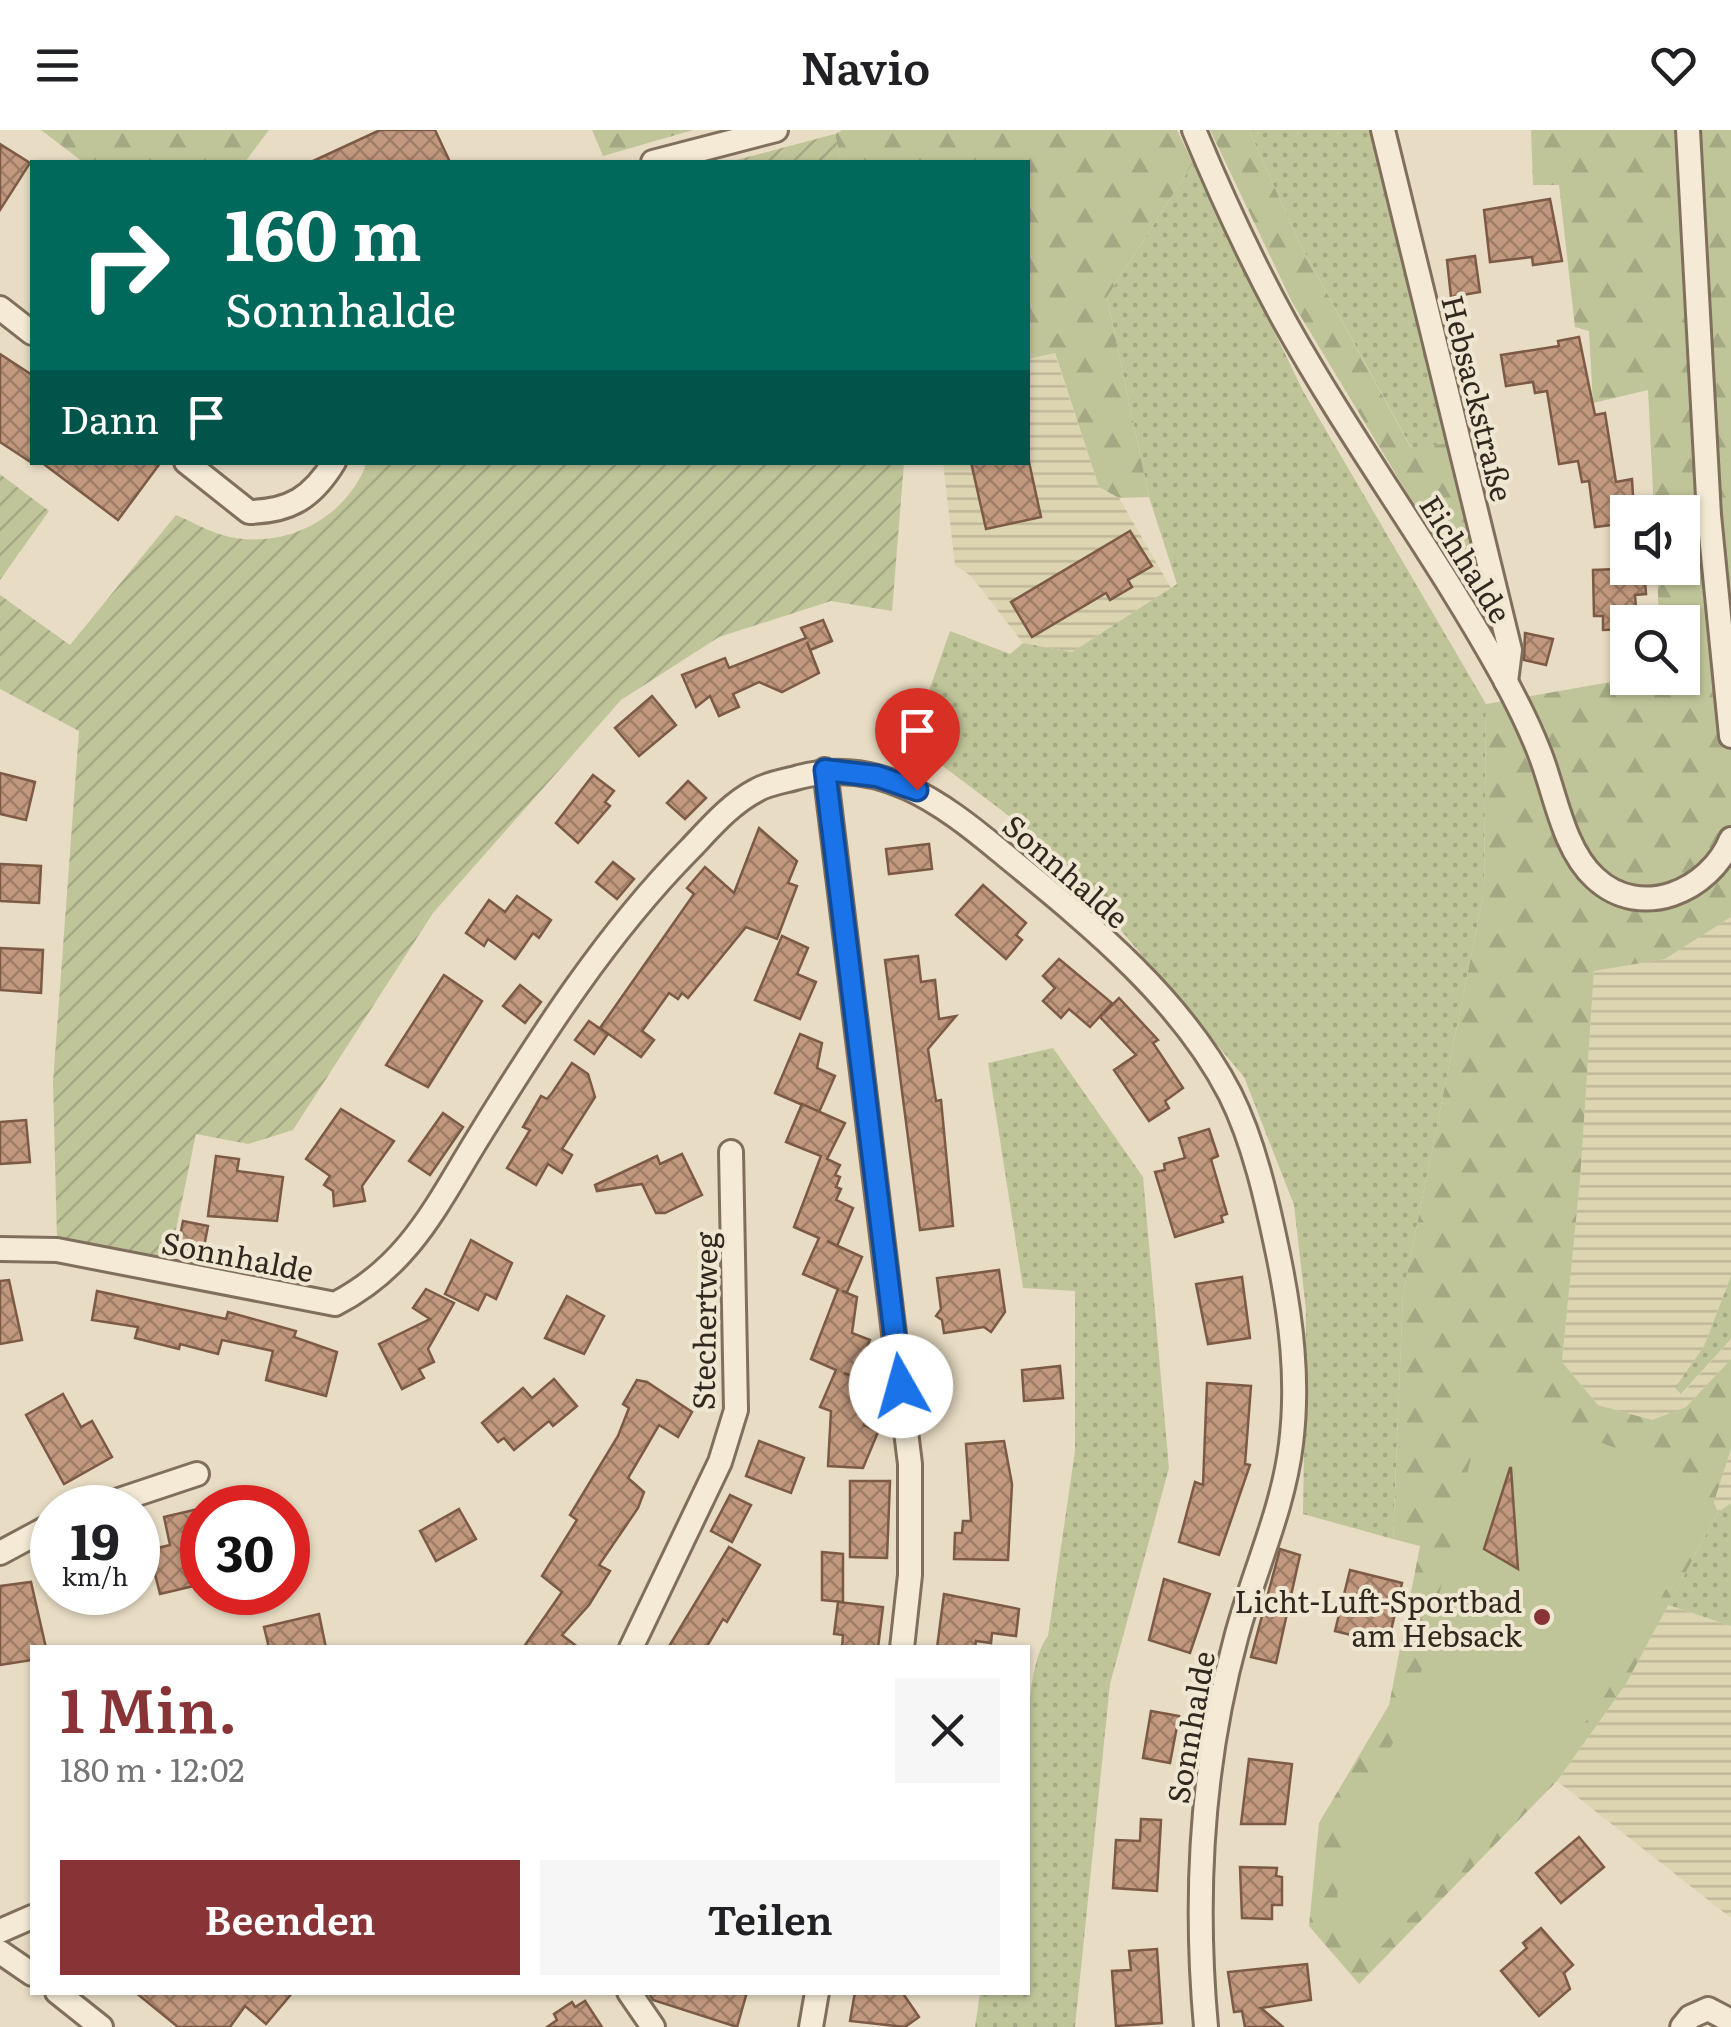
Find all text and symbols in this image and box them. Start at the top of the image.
text: Navio [801,32,930,99]
icon: menu [30,38,85,93]
icon: heart [1646,38,1701,93]
text: 160 m [225,179,422,283]
icon: right [60,200,190,330]
text: Sonnhalde [225,274,456,341]
street label: Hebsackstraße [1432,290,1526,506]
text: Dann [60,389,159,446]
icon: arrive [179,390,234,445]
street label: Eichhalde [1410,486,1524,630]
map controls [1610,495,1700,695]
button: sound [1610,495,1700,585]
button: search [1610,605,1700,695]
pin [875,688,960,791]
icon: arrive [890,703,945,758]
street label: Sonnhalde [994,803,1140,937]
street label: Sonnhalde [158,1219,318,1291]
street label: Stechertweg [679,1231,727,1410]
position arrow [849,1334,953,1438]
speed limit sign: 30 [180,1485,310,1615]
text: 19 [70,1501,120,1575]
text: km/h [62,1557,128,1594]
place label: Licht-Luft-Sportbad am Hebsack [1234,1578,1523,1656]
marker: Licht-Luft-Sportbad am Hebsack [1531,1606,1553,1628]
street label: Sonnhalde [1154,1647,1224,1807]
text: 1 Min. [60,1662,238,1751]
button: close [895,1678,1000,1783]
text: 180 m · 12:02 [60,1744,244,1792]
button: Beenden [60,1860,520,1975]
button: Teilen [540,1860,1000,1975]

